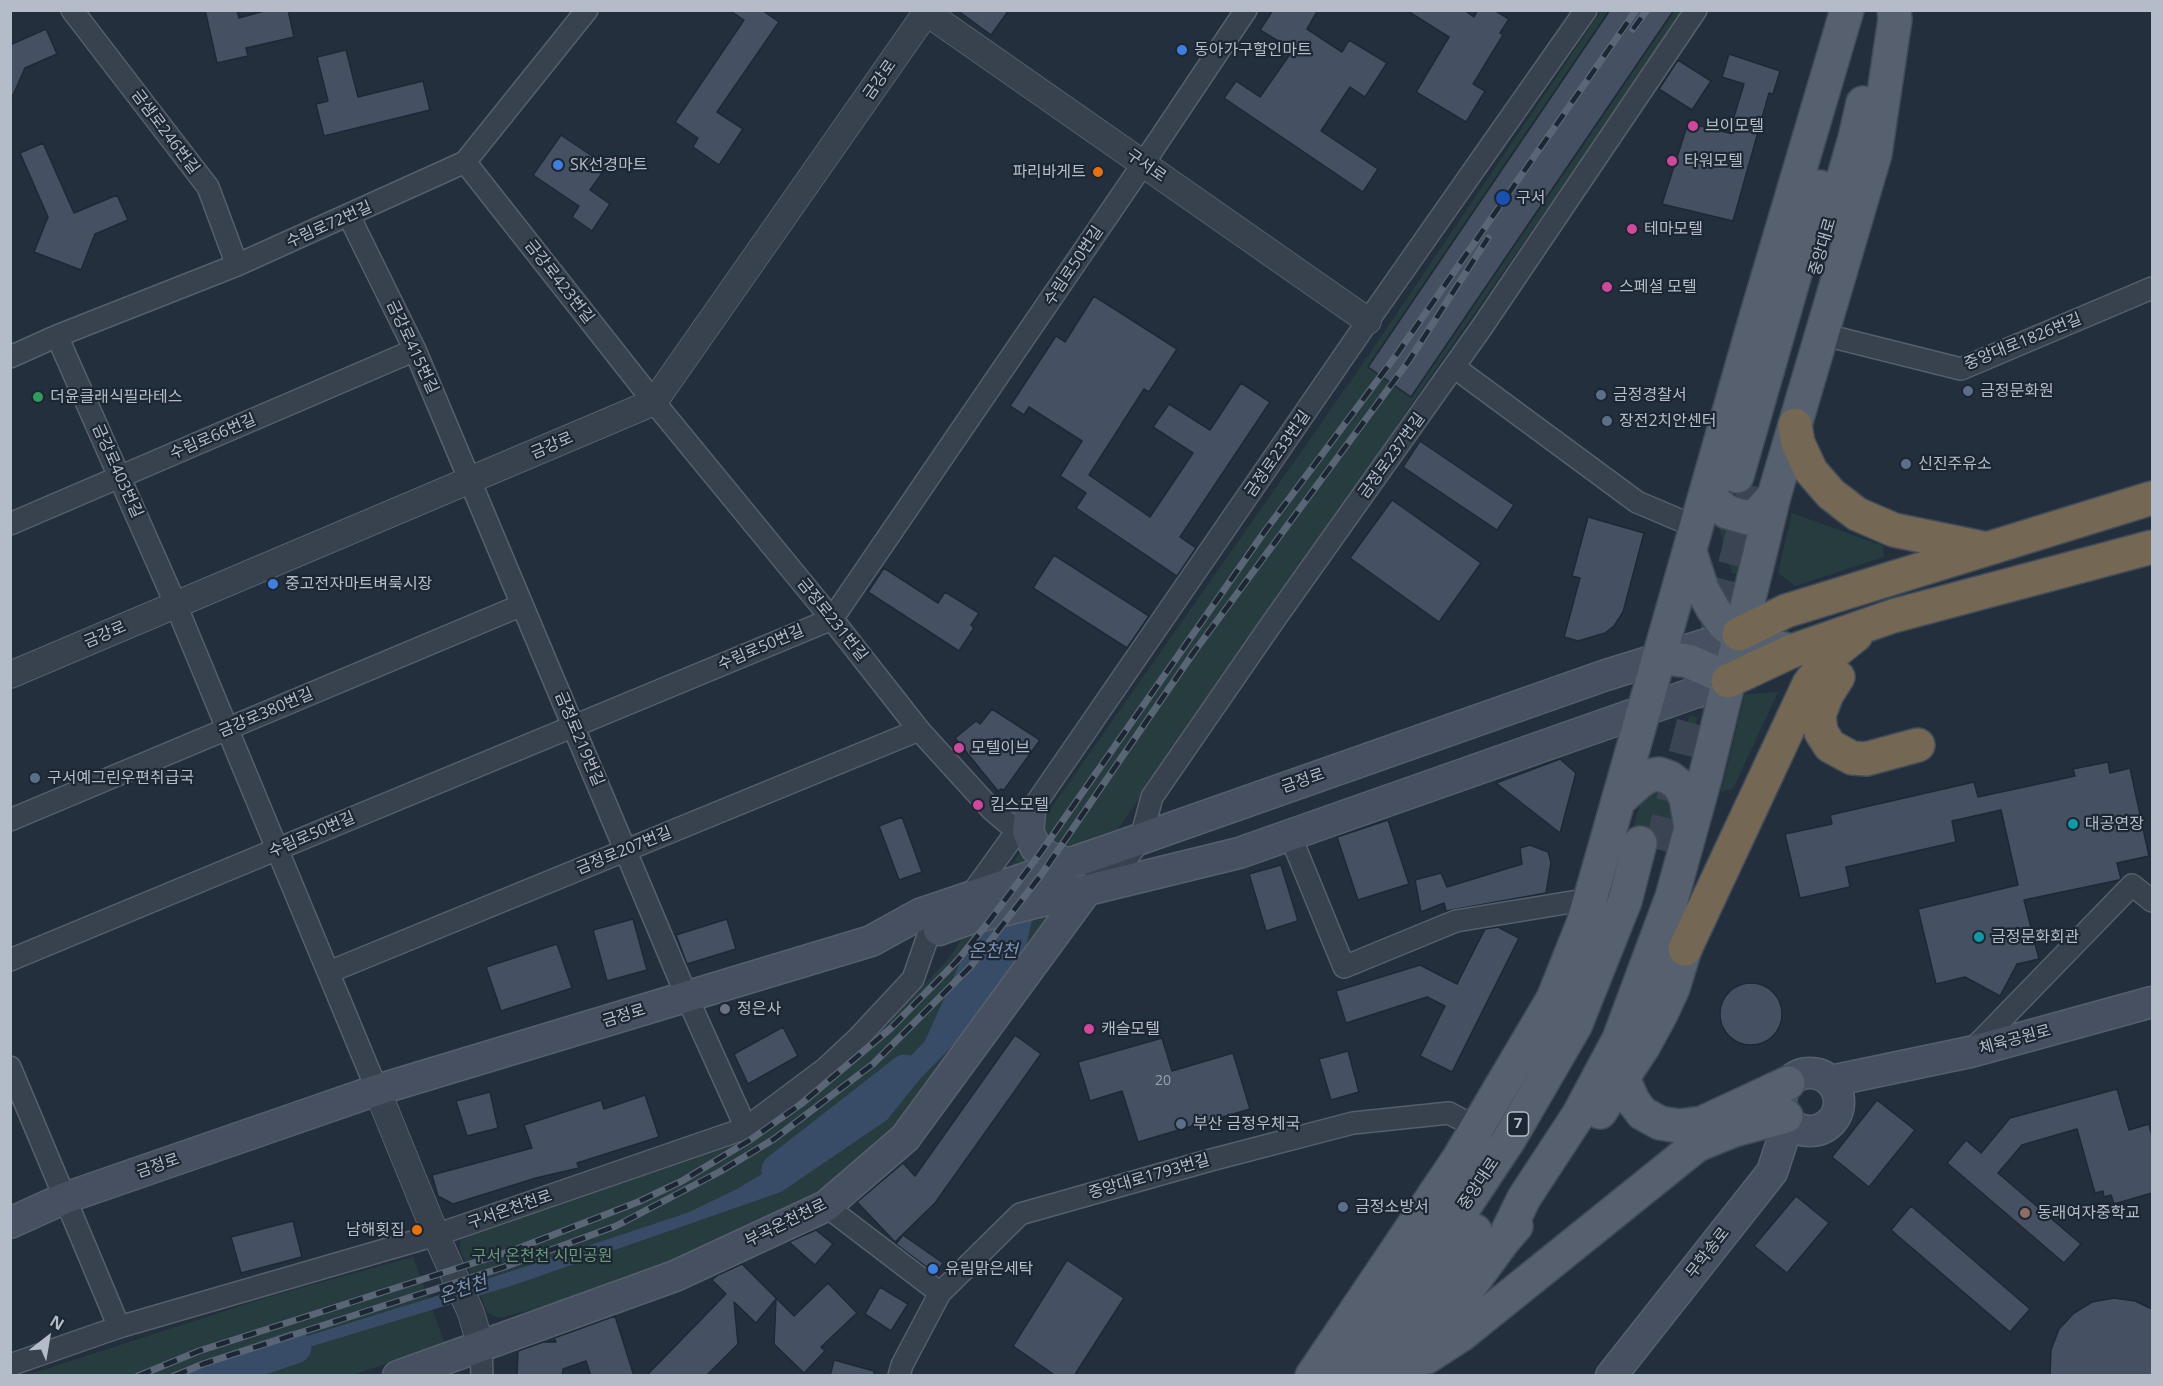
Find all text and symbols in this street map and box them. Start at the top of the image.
place label: 동아가구할인마트 [1194,40,1312,60]
marker: 동아가구할인마트 [1175,43,1189,57]
street label: 금강로 [859,56,901,104]
street label: 금샘로246번길 [127,86,203,178]
place label: 브이모텔 [1705,116,1764,136]
marker: 브이모텔 [1686,119,1700,133]
street label: 구서로 [1122,145,1170,187]
place label: 타워모텔 [1684,151,1743,171]
marker: 타워모텔 [1665,154,1679,168]
place label: SK선경마트 [570,155,647,175]
marker: SK선경마트 [551,158,565,172]
place label: 파리바게트 [1012,162,1086,182]
marker: 파리바게트 [1091,165,1105,179]
place label: 구서 [1516,188,1545,208]
marker: 구서 [1494,189,1512,207]
street label: 수림로72번길 [283,198,375,252]
street label: 중앙대로 [1806,216,1840,278]
place label: 테마모텔 [1644,219,1703,239]
marker: 테마모텔 [1625,222,1639,236]
street label: 수림로50번길 [1040,223,1108,309]
street label: 금강로423번길 [520,236,598,328]
place label: 스페셜 모텔 [1619,277,1697,297]
marker: 스페셜 모텔 [1600,280,1614,294]
street label: 금강로415번길 [382,297,442,397]
street label: 중앙대로1826번길 [1961,310,2085,374]
place label: 금정문화원 [1980,381,2054,401]
marker: 금정문화원 [1961,384,1975,398]
place label: 금정경찰서 [1613,385,1687,405]
place label: 더윤클래식필라테스 [50,387,182,407]
marker: 금정경찰서 [1594,388,1608,402]
marker: 더윤클래식필라테스 [31,390,45,404]
street label: 금정로233번길 [1241,407,1315,501]
street label: 금정로237번길 [1355,409,1429,503]
street label: 수림로66번길 [167,410,259,464]
place label: 장전2치안센터 [1619,411,1716,431]
marker: 장전2치안센터 [1600,414,1614,428]
street label: 금강로403번길 [88,421,146,521]
street label: 금강로 [528,429,576,463]
place label: 신진주유소 [1918,454,1992,474]
marker: 신진주유소 [1899,457,1913,471]
place label: 중고전자마트벼룩시장 [285,574,432,594]
street label: 금정로231번길 [793,575,871,665]
marker: 중고전자마트벼룩시장 [266,577,280,591]
street label: 금강로 [81,618,129,652]
street label: 수림로50번길 [715,621,807,675]
street label: 금강로380번길 [216,684,316,742]
street label: 금정로219번길 [550,689,608,789]
place label: 모텔이브 [971,738,1030,758]
marker: 모텔이브 [952,741,966,755]
street label: 금정로 [1279,765,1327,797]
place label: 구서예그린우편취급국 [47,768,194,788]
marker: 구서예그린우편취급국 [28,771,42,785]
place label: 킴스모텔 [990,795,1049,815]
marker: 킴스모텔 [971,798,985,812]
street label: 수림로50번길 [266,808,358,862]
place label: 대공연장 [2085,814,2144,834]
marker: 대공연장 [2066,817,2080,831]
street label: 금정로207번길 [574,823,674,879]
place label: 금정문화회관 [1991,927,2079,947]
marker: 금정문화회관 [1972,930,1986,944]
water label: 온천천 [968,941,1018,963]
place label: 정은사 [737,999,781,1019]
street label: 금정로 [600,1000,648,1032]
marker: 정은사 [718,1002,732,1016]
place label: 캐슬모텔 [1101,1019,1160,1039]
street label: 체육공원로 [1977,1021,2053,1059]
marker: 캐슬모텔 [1082,1022,1096,1036]
house number: 20 [1155,1073,1171,1089]
road number: 7 [1508,1112,1528,1136]
place label: 부산 금정우체국 [1193,1114,1300,1134]
marker: 부산 금정우체국 [1174,1117,1188,1131]
street label: 금정로 [134,1150,182,1182]
street label: 중앙대로1793번길 [1086,1151,1212,1203]
street label: 중앙대로 [1455,1154,1503,1214]
street label: 구서온천천로 [465,1187,555,1233]
street label: 부곡온천천로 [742,1195,830,1251]
place label: 금정소방서 [1355,1197,1429,1217]
marker: 금정소방서 [1336,1200,1350,1214]
place label: 동래여자중학교 [2037,1203,2140,1223]
marker: 동래여자중학교 [2018,1206,2032,1220]
place label: 남해횟집 [346,1220,405,1240]
marker: 남해횟집 [410,1223,424,1237]
street label: 무학송로 [1682,1224,1734,1282]
park label: 구서 온천천 시민공원 [472,1246,612,1266]
place label: 유림맑은세탁 [945,1259,1033,1279]
marker: 유림맑은세탁 [926,1262,940,1276]
water label: 온천천 [436,1272,490,1308]
north arrow [18,1308,78,1368]
text: N [46,1310,69,1335]

